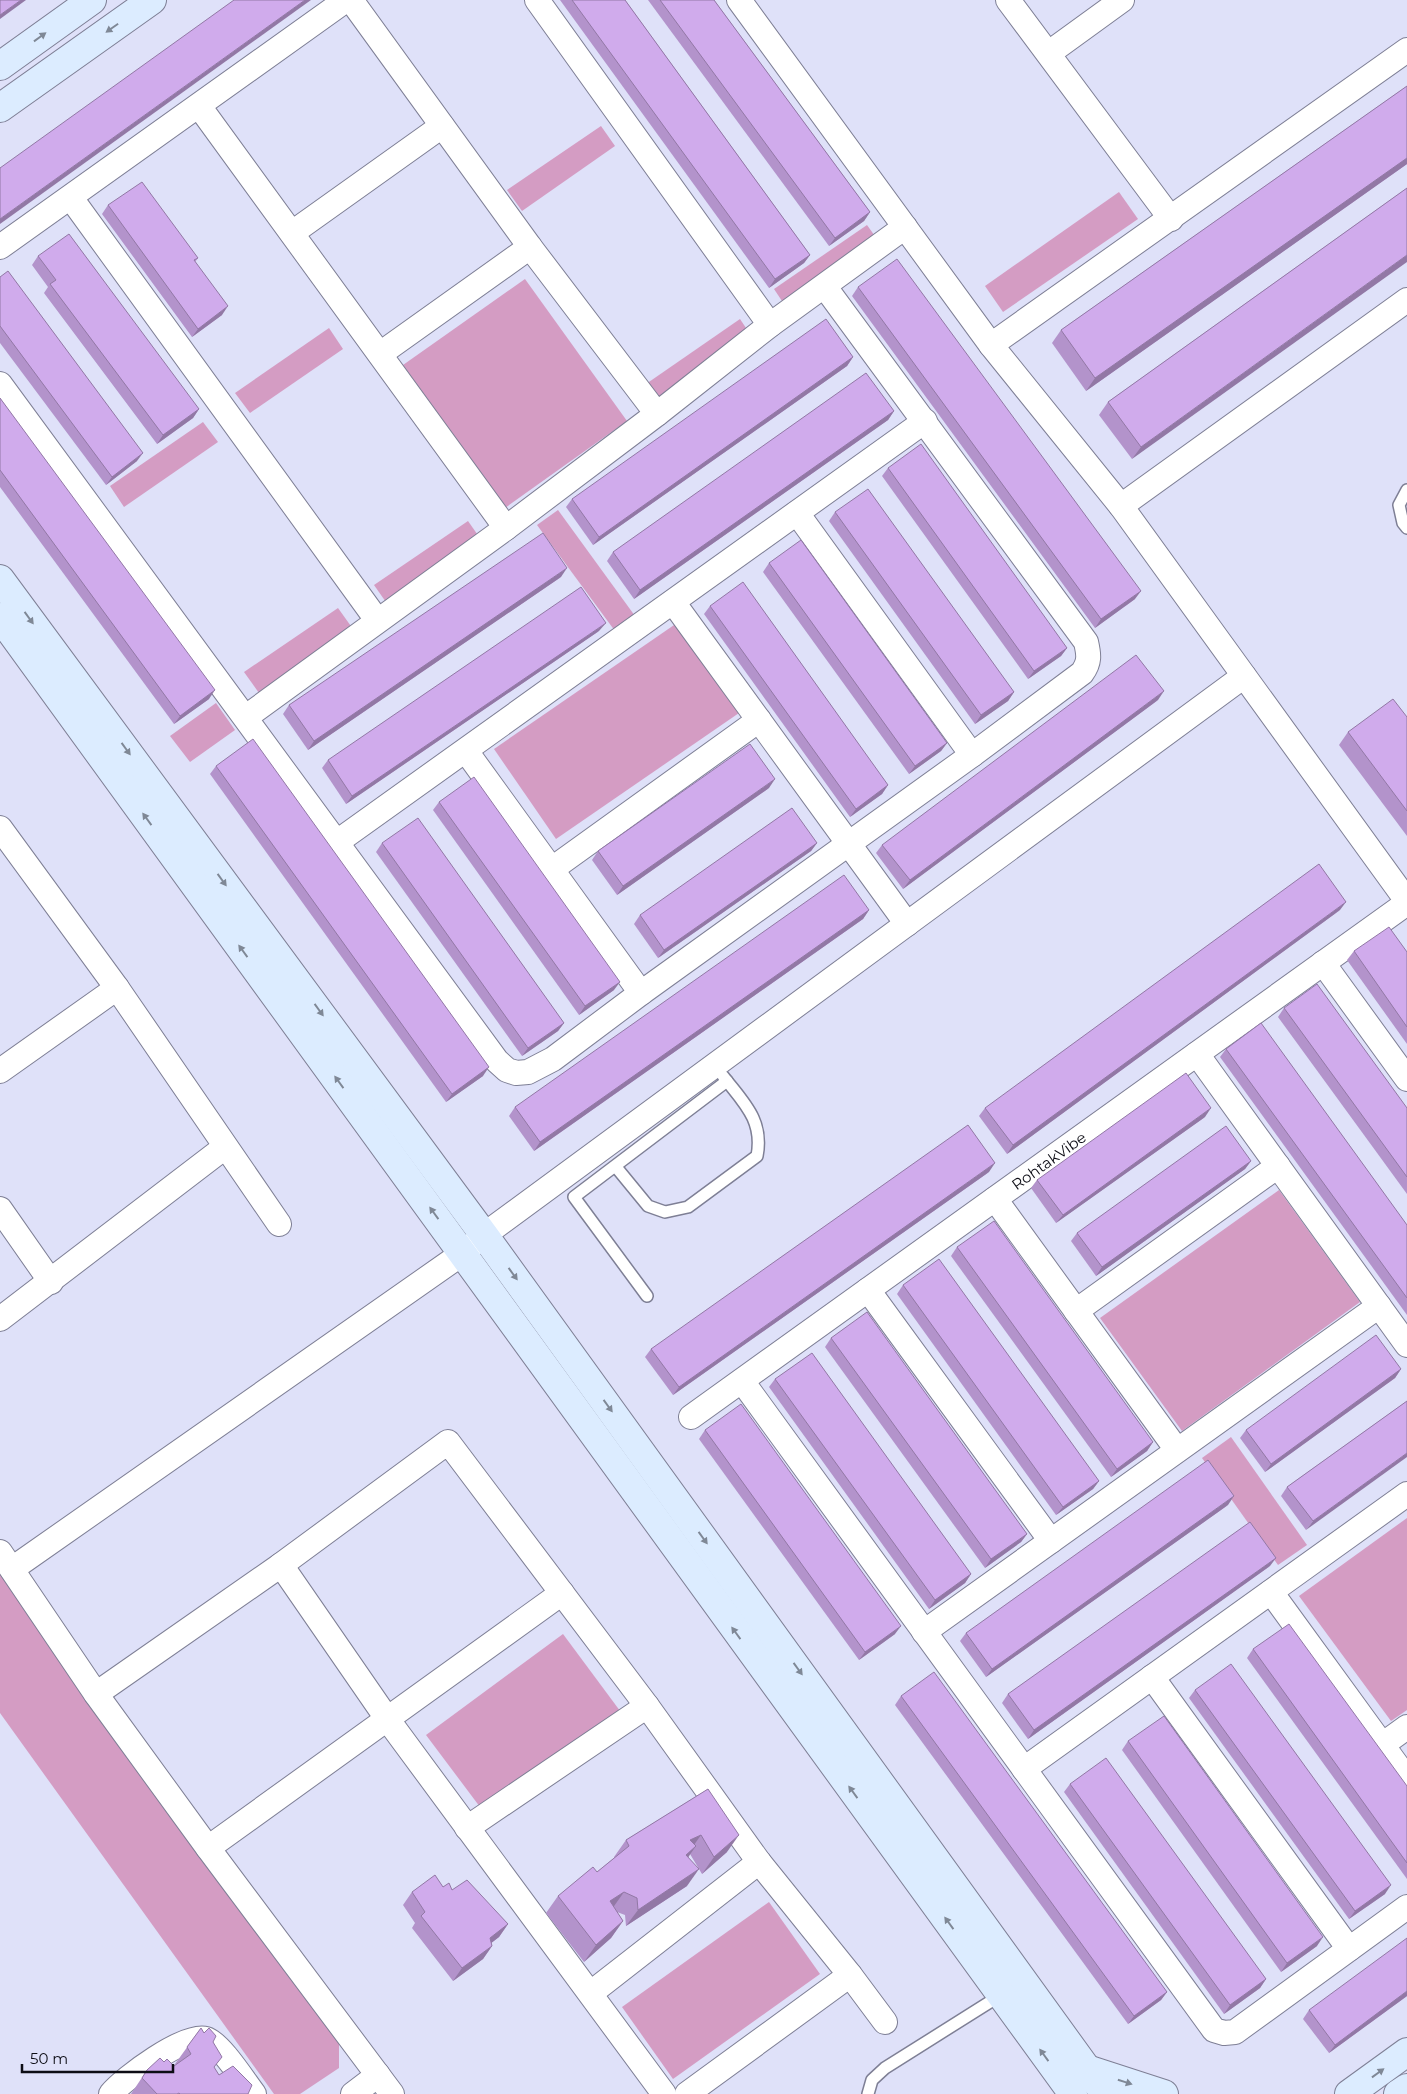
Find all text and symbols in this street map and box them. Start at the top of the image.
one-way arrow [105,23,119,33]
one-way arrow [33,32,46,42]
one-way arrow [24,611,34,625]
one-way arrow [120,742,131,755]
one-way arrow [142,812,152,826]
one-way arrow [217,873,227,887]
one-way arrow [238,944,248,958]
one-way arrow [313,1003,324,1016]
one-way arrow [333,1076,344,1089]
street label: RohtakVibe [1007,1127,1089,1194]
one-way arrow [429,1207,440,1220]
one-way arrow [508,1267,518,1281]
one-way arrow [603,1399,613,1413]
one-way arrow [698,1531,708,1544]
one-way arrow [731,1626,741,1639]
one-way arrow [793,1662,803,1676]
one-way arrow [847,1786,858,1799]
one-way arrow [943,1917,954,1930]
scale bar [22,2042,174,2074]
one-way arrow [1039,2048,1049,2061]
text: 50 m [30,2049,68,2068]
one-way arrow [1371,2068,1385,2078]
one-way arrow [1118,2079,1133,2086]

